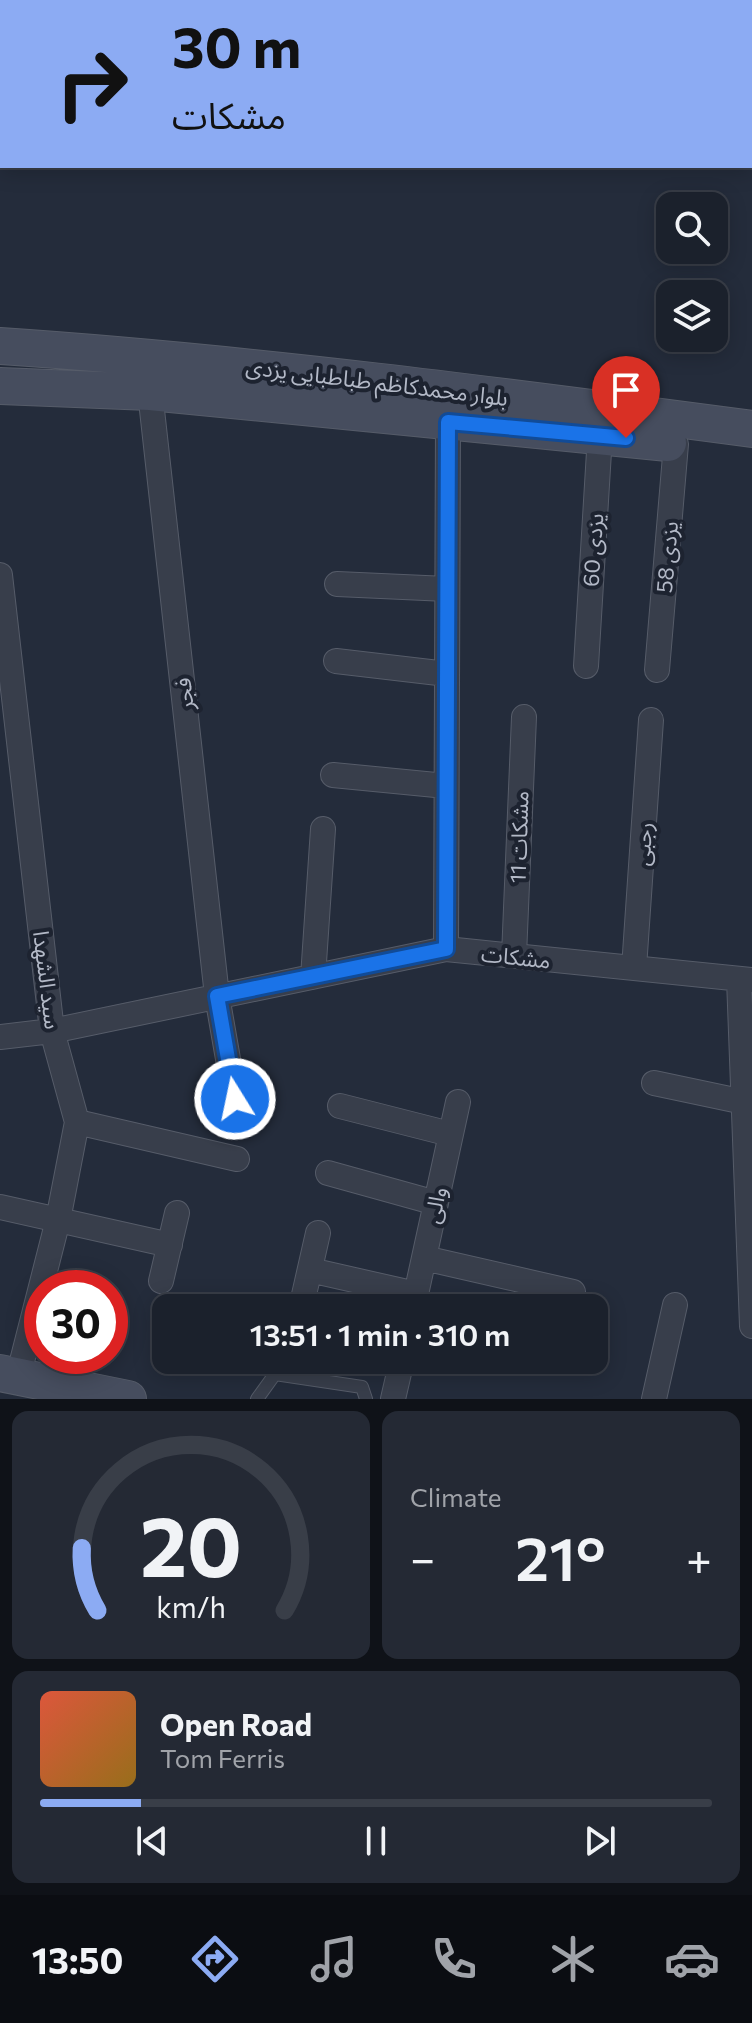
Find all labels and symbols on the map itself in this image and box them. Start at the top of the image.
street label: بلوار محمدکاظم طباطبایی یزدی [244,352,510,415]
pin [592,356,660,438]
street label: یزدی 60 [576,512,609,588]
street label: یزدی 58 [650,520,683,594]
street label: فجر [168,676,199,713]
street label: 11 مشکات [503,790,534,884]
street label: رجبی [628,821,658,867]
street label: سید الشهدا [28,929,67,1031]
street label: مشکات [480,939,552,974]
position arrow [193,1057,277,1141]
street label: والی [417,1184,452,1226]
speed limit sign: 30 [24,1270,128,1374]

